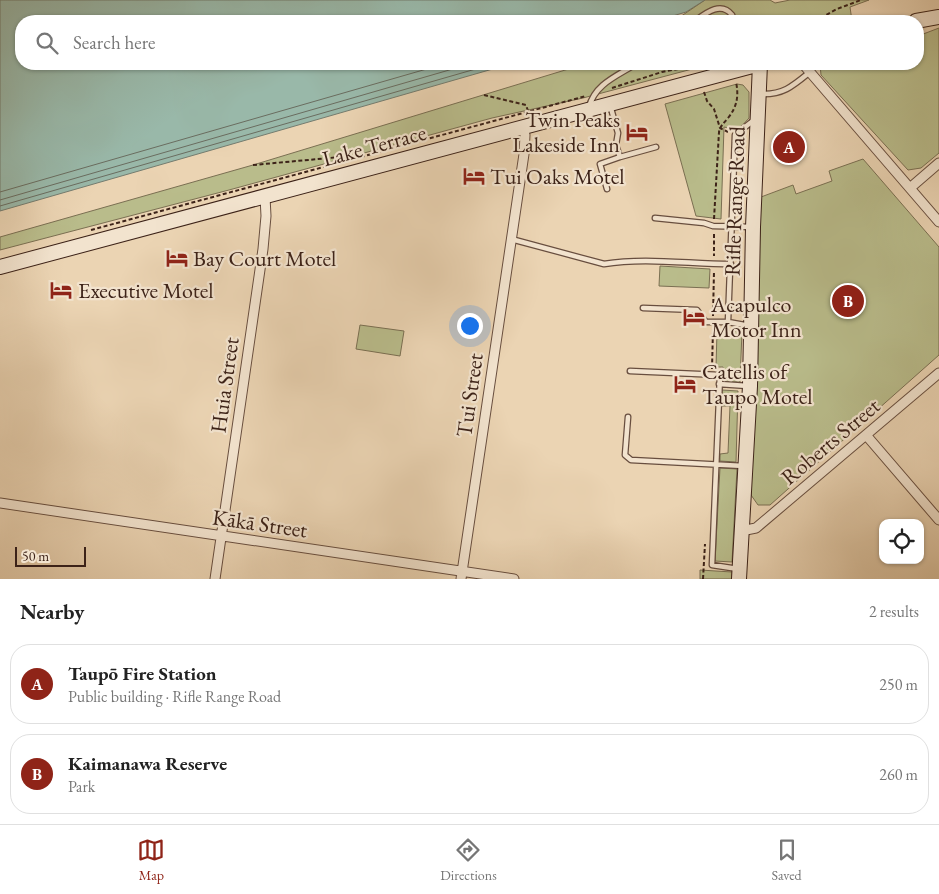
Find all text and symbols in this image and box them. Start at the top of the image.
search box [15,15,924,70]
icon: search [33,29,61,57]
text: Search here [73,30,155,55]
place label: Twin Peaks Lakeside Inn [512,105,620,159]
street label: Lake Terrace [319,118,430,173]
hotel icon: Twin Peaks Lakeside Inn [624,119,650,145]
street label: Rifle Range Road [717,125,752,276]
pin: A [773,128,805,166]
place label: Tui Oaks Motel [490,162,625,191]
hotel icon: Tui Oaks Motel [461,163,487,189]
place label: Bay Court Motel [193,244,336,273]
hotel icon: Bay Court Motel [164,245,190,271]
place label: Executive Motel [78,276,214,305]
hotel icon: Executive Motel [48,277,74,303]
pin: B [832,282,864,320]
place label: Acapulco Motor Inn [710,290,802,344]
hotel icon: Acapulco Motor Inn [681,304,707,330]
your location [457,313,483,339]
street label: Huia Street [203,335,246,435]
street label: Tui Street [449,351,490,439]
place label: Catellis of Taupo Motel [702,357,813,411]
hotel icon: Catellis of Taupo Motel [672,371,698,397]
street label: Roberts Street [775,391,886,491]
street label: Kākā Street [211,502,309,545]
map controls [879,519,924,564]
button: locate [879,519,924,564]
scale bar [15,544,86,567]
text: 50 m [22,547,49,565]
text: Nearby [20,598,84,625]
text: 2 results [869,601,919,622]
text: Taupō Fire Station [68,661,216,686]
text: A [31,674,43,695]
text: 250 m [879,674,918,695]
text: Public building · Rifle Range Road [68,686,281,707]
text: Kaimanawa Reserve [68,751,227,776]
text: B [32,764,42,785]
text: 260 m [879,764,918,785]
text: Park [68,776,95,797]
tab: Map [137,836,165,884]
tab: Directions [440,836,497,884]
tab: Saved [772,836,802,884]

